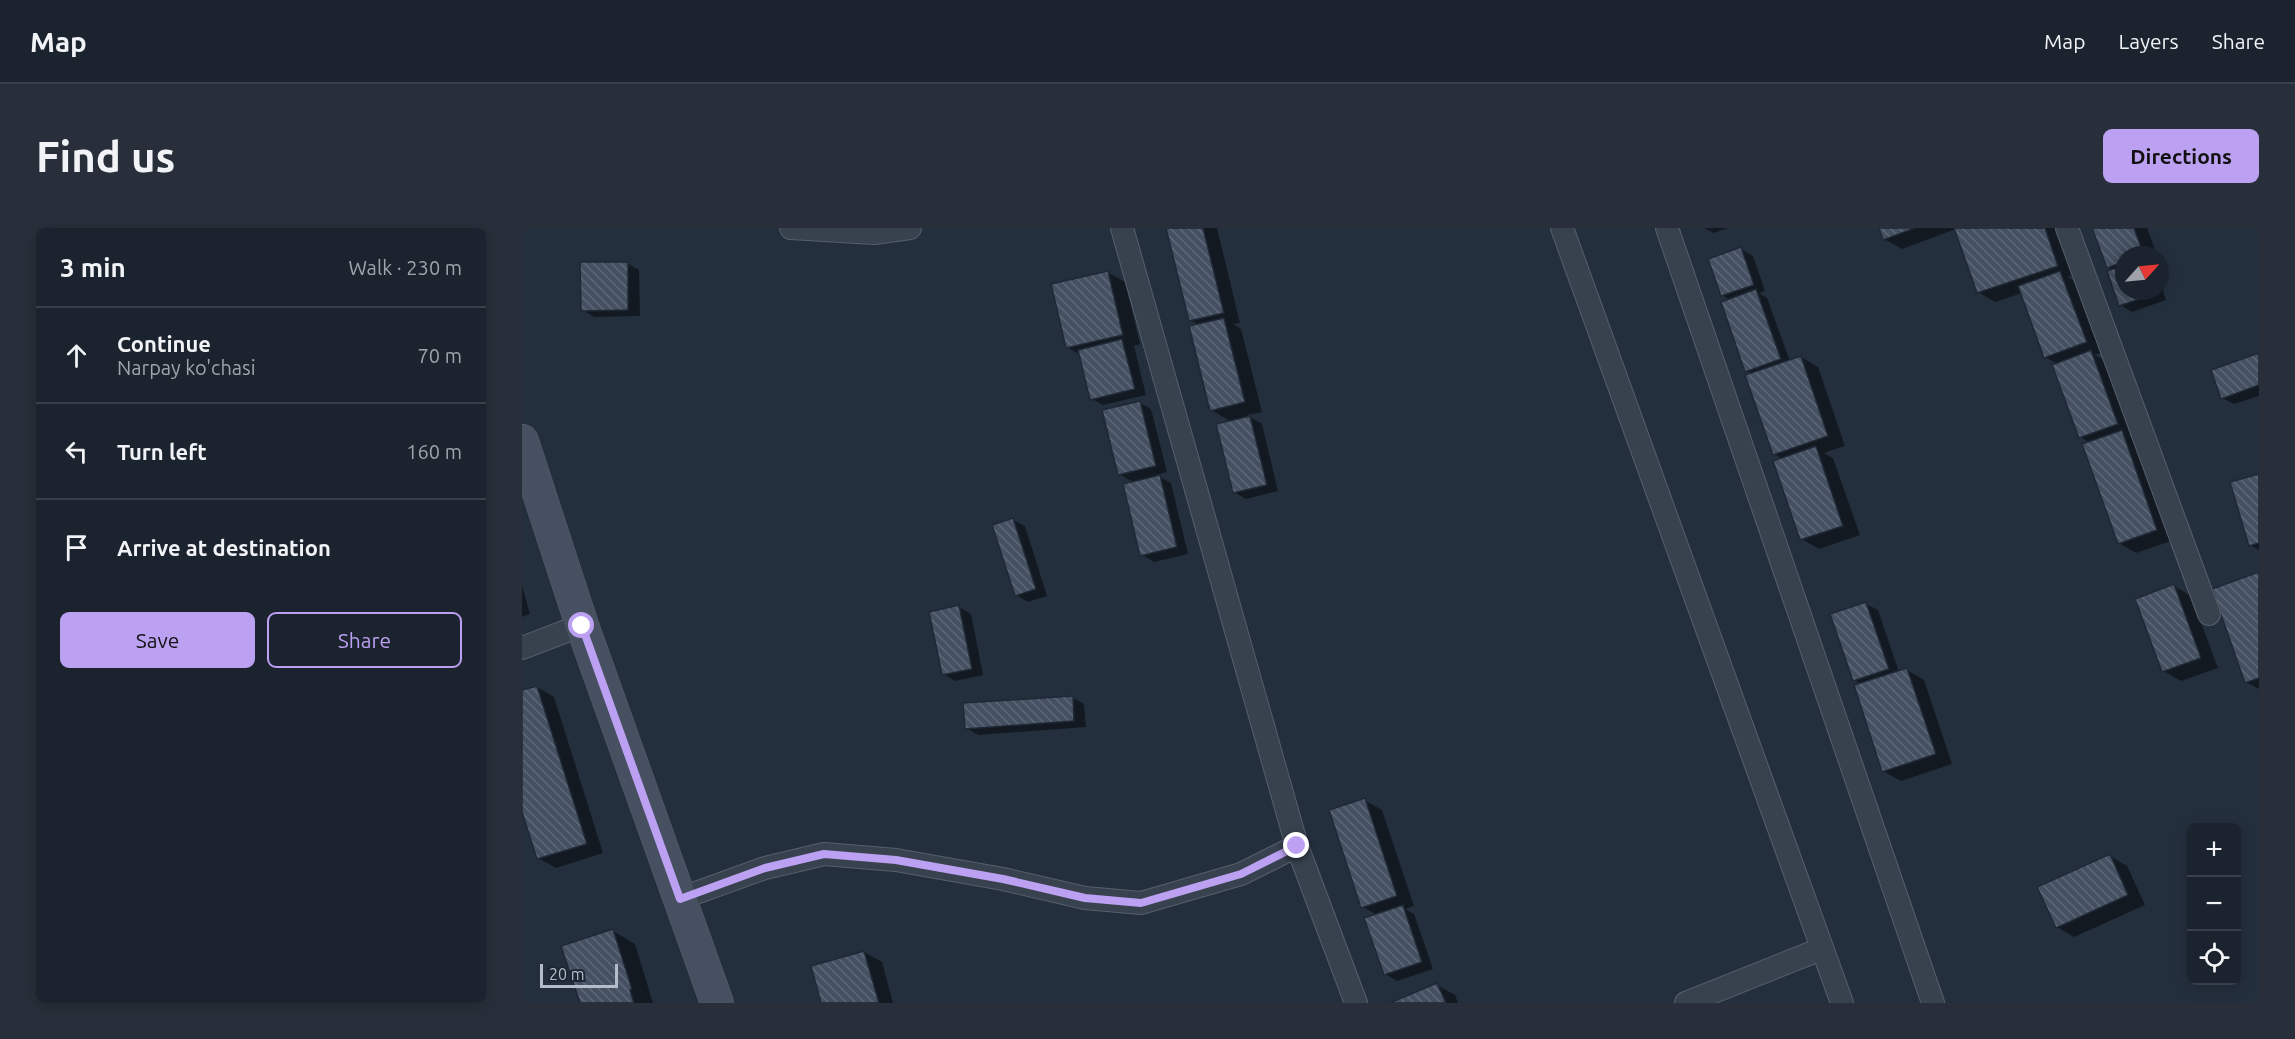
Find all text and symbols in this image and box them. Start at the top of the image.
text: Map [30,26,87,57]
text: Map [2044,29,2085,53]
text: Layers [2118,29,2179,53]
text: Share [2212,29,2265,53]
button: Directions [2103,129,2259,183]
text: Find us [36,133,175,180]
north arrow [2115,246,2169,300]
text: 3 min [60,253,126,282]
text: Walk · 230 m [349,256,462,279]
text: Continue [117,331,211,356]
icon: ahead [60,339,93,372]
text: 70 m [418,344,462,367]
text: Narpay ko'chasi [117,356,256,379]
icon: left [60,435,93,468]
text: Turn left [117,439,207,464]
text: 160 m [406,440,462,463]
icon: arrive [60,531,93,564]
text: Arrive at destination [117,535,331,560]
button: Save [60,612,255,668]
button: Share [267,612,462,668]
route start [568,612,594,638]
map controls [2187,823,2241,985]
button: + [2187,823,2241,877]
route end [1283,832,1309,858]
button: − [2187,877,2241,931]
button: locate [2187,931,2241,985]
scale bar [540,961,618,988]
text: 20 m [549,965,585,983]

